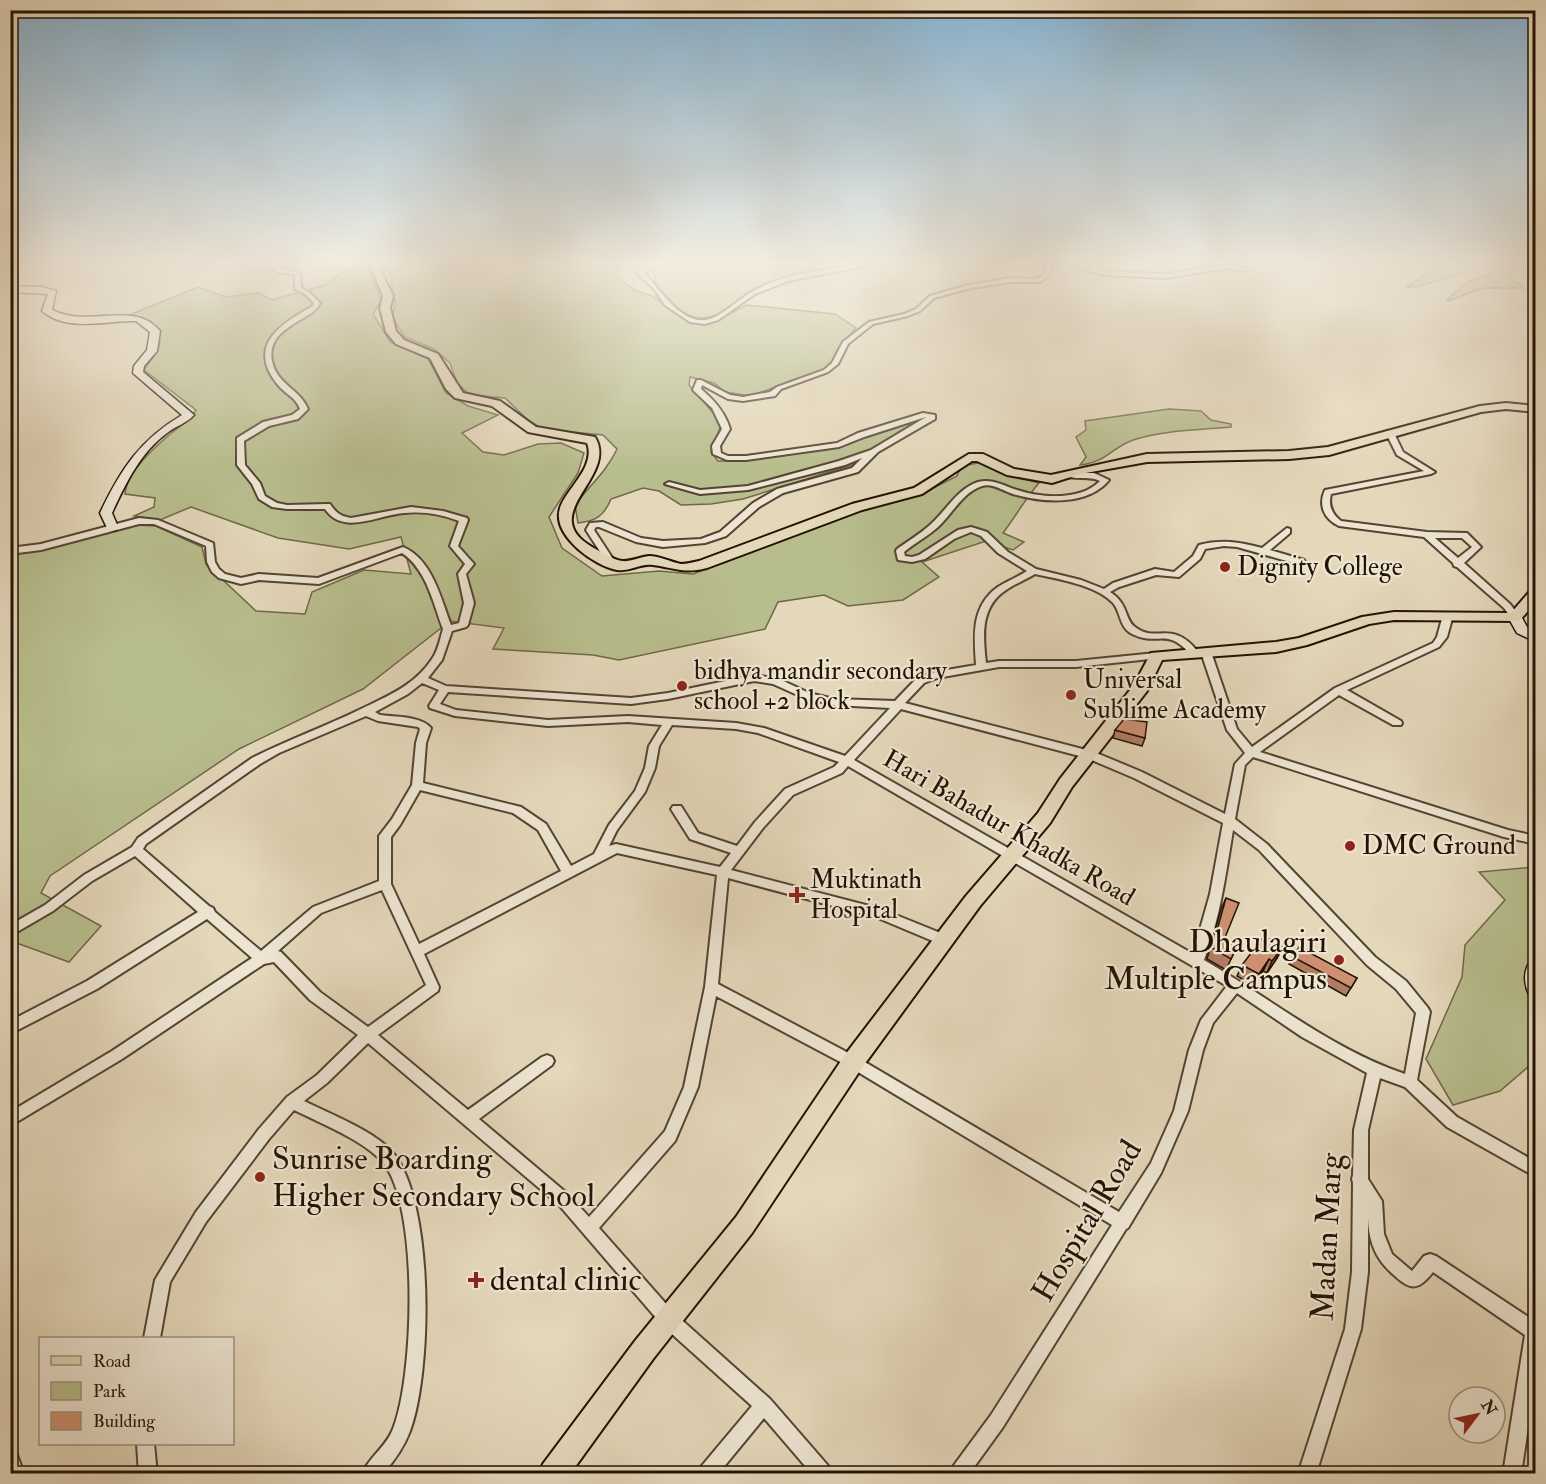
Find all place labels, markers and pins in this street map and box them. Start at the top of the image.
place label: Dignity College [1237,551,1403,583]
marker: Dignity College [1218,560,1232,574]
place label: bidhya mandir secondary school +2 block [694,655,947,717]
place label: Universal Sublime Academy [1083,664,1266,726]
marker: bidhya mandir secondary school +2 block [675,679,689,693]
marker: Universal Sublime Academy [1064,688,1078,702]
place label: DMC Ground [1362,830,1516,862]
marker: DMC Ground [1343,839,1357,853]
place label: Muktinath Hospital [810,864,922,927]
marker: Muktinath Hospital [788,886,806,904]
place label: Dhaulagiri Multiple Campus [1104,922,1327,999]
marker: Dhaulagiri Multiple Campus [1332,953,1346,967]
place label: Sunrise Boarding Higher Secondary School [272,1139,595,1216]
marker: Sunrise Boarding Higher Secondary School [253,1170,267,1184]
place label: dental clinic [490,1260,641,1300]
marker: dental clinic [467,1271,485,1289]

